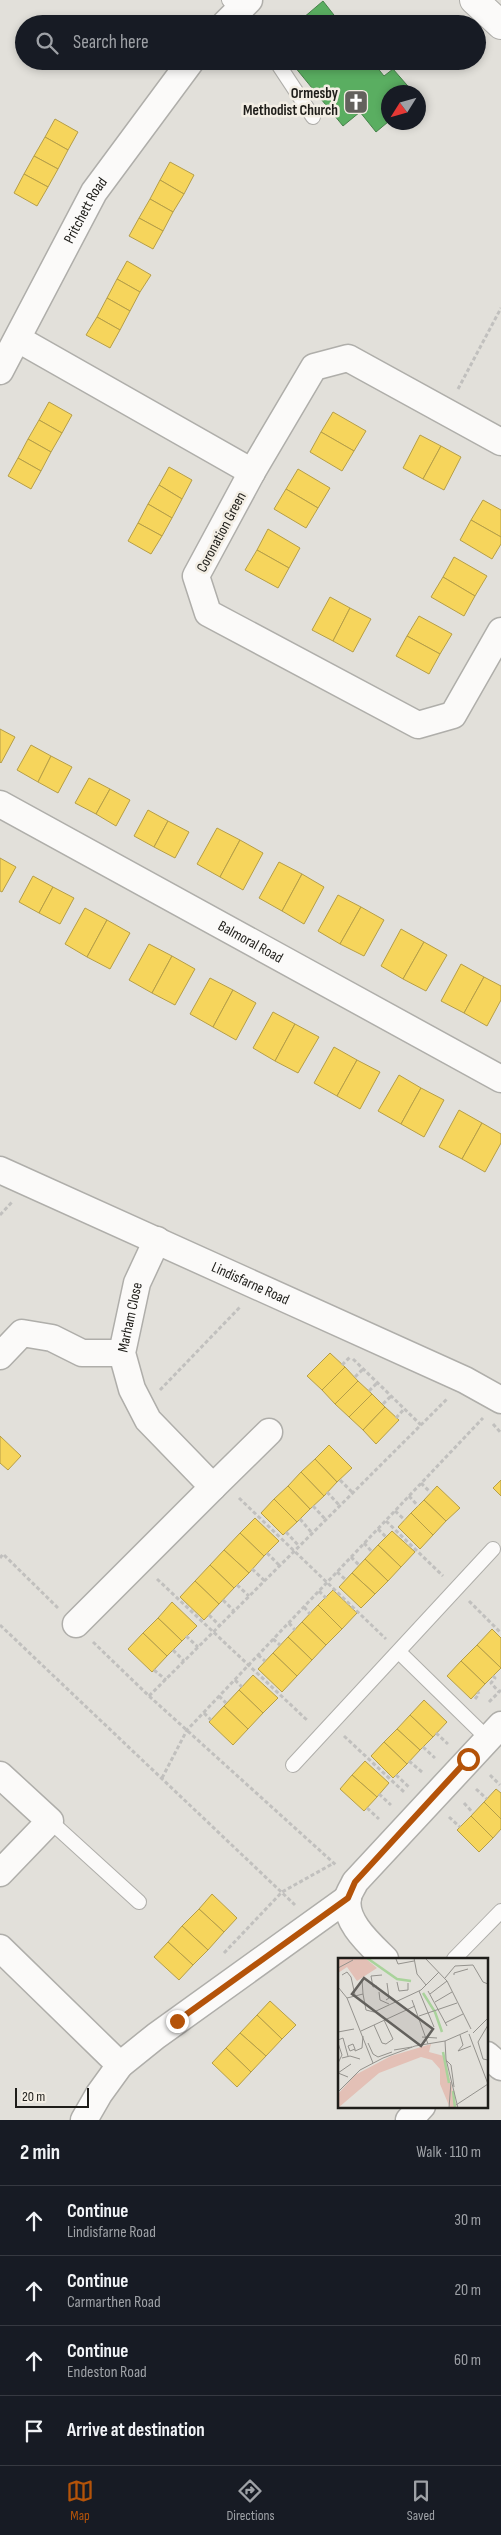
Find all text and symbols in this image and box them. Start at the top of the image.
search box [15,15,486,70]
icon: search [33,29,61,57]
text: Search here [73,31,149,54]
place label: Ormesby Methodist Church [243,84,339,120]
north arrow [381,85,426,130]
church icon: Ormesby Methodist Church [343,89,369,115]
street label: Pritchett Road [60,174,112,247]
street label: Coronation Green [192,489,251,576]
street label: Balmoral Road [215,917,286,968]
street label: Lindisfarne Road [209,1258,292,1309]
street label: Marham Close [113,1281,147,1354]
route start [457,1748,480,1771]
inset map [338,1958,488,2108]
route end [166,2010,189,2033]
scale bar [15,2085,89,2108]
text: 20 m [22,2088,45,2105]
text: 2 min [20,2140,60,2165]
text: Walk · 110 m [416,2143,481,2162]
text: Continue [67,2200,128,2223]
icon: ahead [20,2207,48,2235]
text: 30 m [454,2211,481,2230]
text: Lindisfarne Road [67,2223,156,2242]
text: Continue [67,2270,128,2293]
icon: ahead [20,2277,48,2305]
text: 20 m [454,2281,481,2300]
text: Carmarthen Road [67,2293,161,2312]
text: Continue [67,2340,128,2363]
icon: ahead [20,2347,48,2375]
text: 60 m [454,2351,481,2370]
text: Endeston Road [67,2363,147,2382]
icon: arrive [20,2417,48,2445]
text: Arrive at destination [67,2419,205,2442]
tab: Map [66,2477,94,2524]
tab: Directions [226,2477,275,2524]
tab: Saved [407,2477,435,2524]

